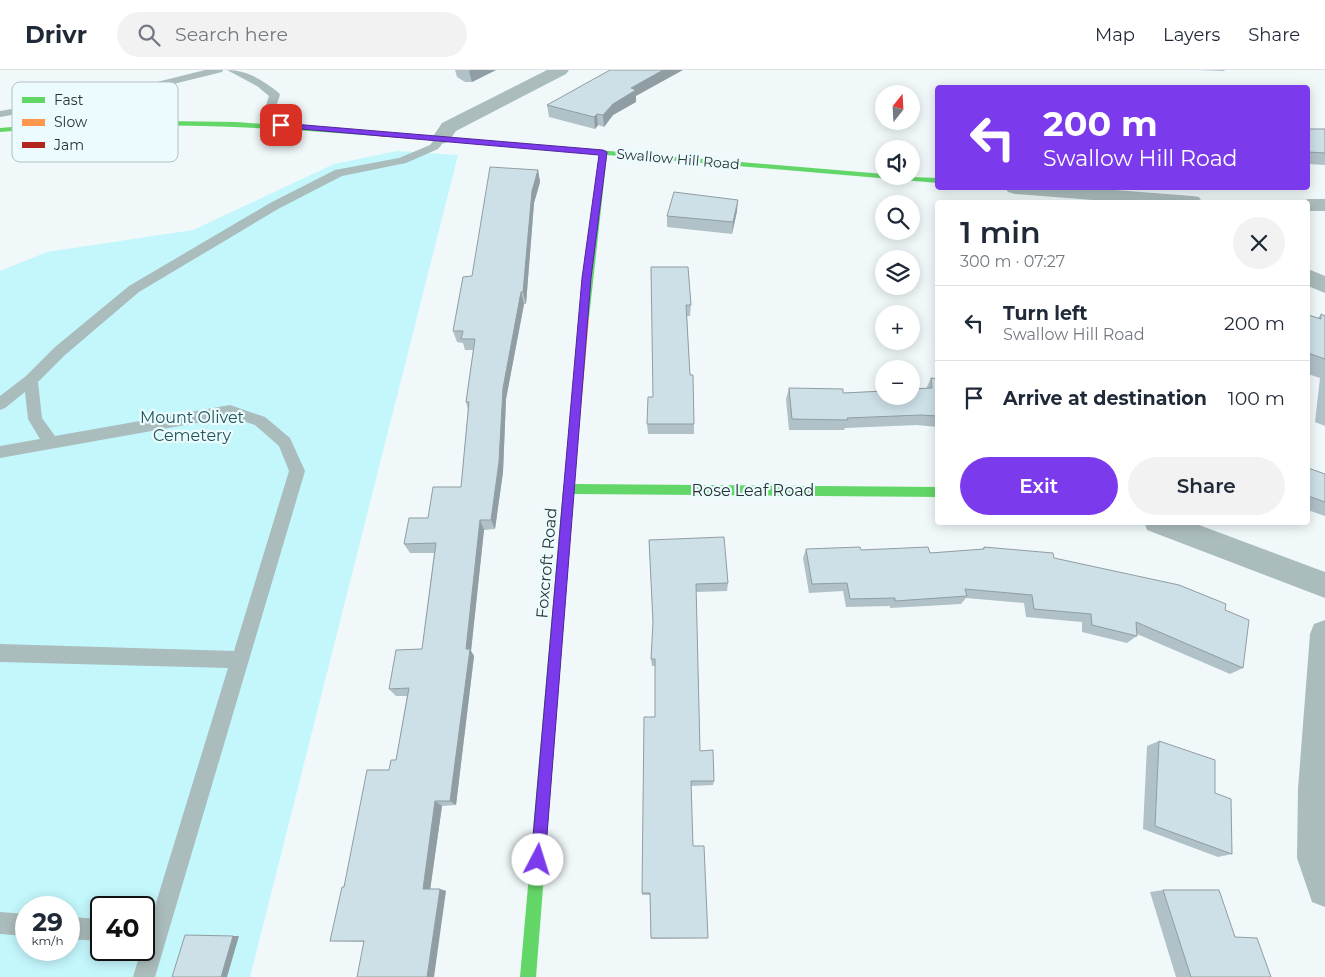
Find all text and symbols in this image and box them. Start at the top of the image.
search box [117,12,467,57]
text: Drivr [25,20,87,49]
icon: search [135,21,163,49]
text: Search here [175,23,288,46]
text: Map [1095,24,1135,46]
text: Layers [1163,24,1220,46]
text: Share [1248,24,1300,46]
legend [12,82,178,162]
north arrow [875,85,920,130]
map controls [875,85,920,405]
text: Fast [54,91,84,109]
text: 200 m [1043,102,1158,145]
pin [260,104,302,146]
icon: left [960,105,1025,170]
icon: arrive [267,111,295,139]
text: Slow [54,113,88,131]
text: Jam [53,136,84,154]
button: sound [875,140,920,185]
street label: Swallow Hill Road [616,145,740,173]
text: Swallow Hill Road [1043,145,1238,172]
button: search [875,195,920,240]
text: 1 min [960,214,1041,251]
button: close [1233,217,1285,269]
button: layers [875,250,920,295]
text: 300 m · 07:27 [960,252,1065,271]
text: Turn left [1003,302,1088,325]
button: + [875,305,920,350]
icon: left [960,309,988,337]
text: 200 m [1224,312,1285,335]
text: Swallow Hill Road [1003,325,1144,344]
button: − [875,360,920,405]
icon: arrive [960,384,988,412]
text: Arrive at destination [1003,387,1207,410]
text: 100 m [1228,387,1285,410]
park label: Mount Olivet Cemetery [140,408,245,445]
button: Exit [960,457,1118,515]
button: Share [1128,457,1285,515]
street label: Rose Leaf Road [692,481,814,500]
street label: Foxcroft Road [532,507,561,619]
position arrow [511,833,563,885]
speed limit sign: 40 [90,896,155,961]
text: 29 [32,907,63,937]
text: km/h [31,933,64,948]

